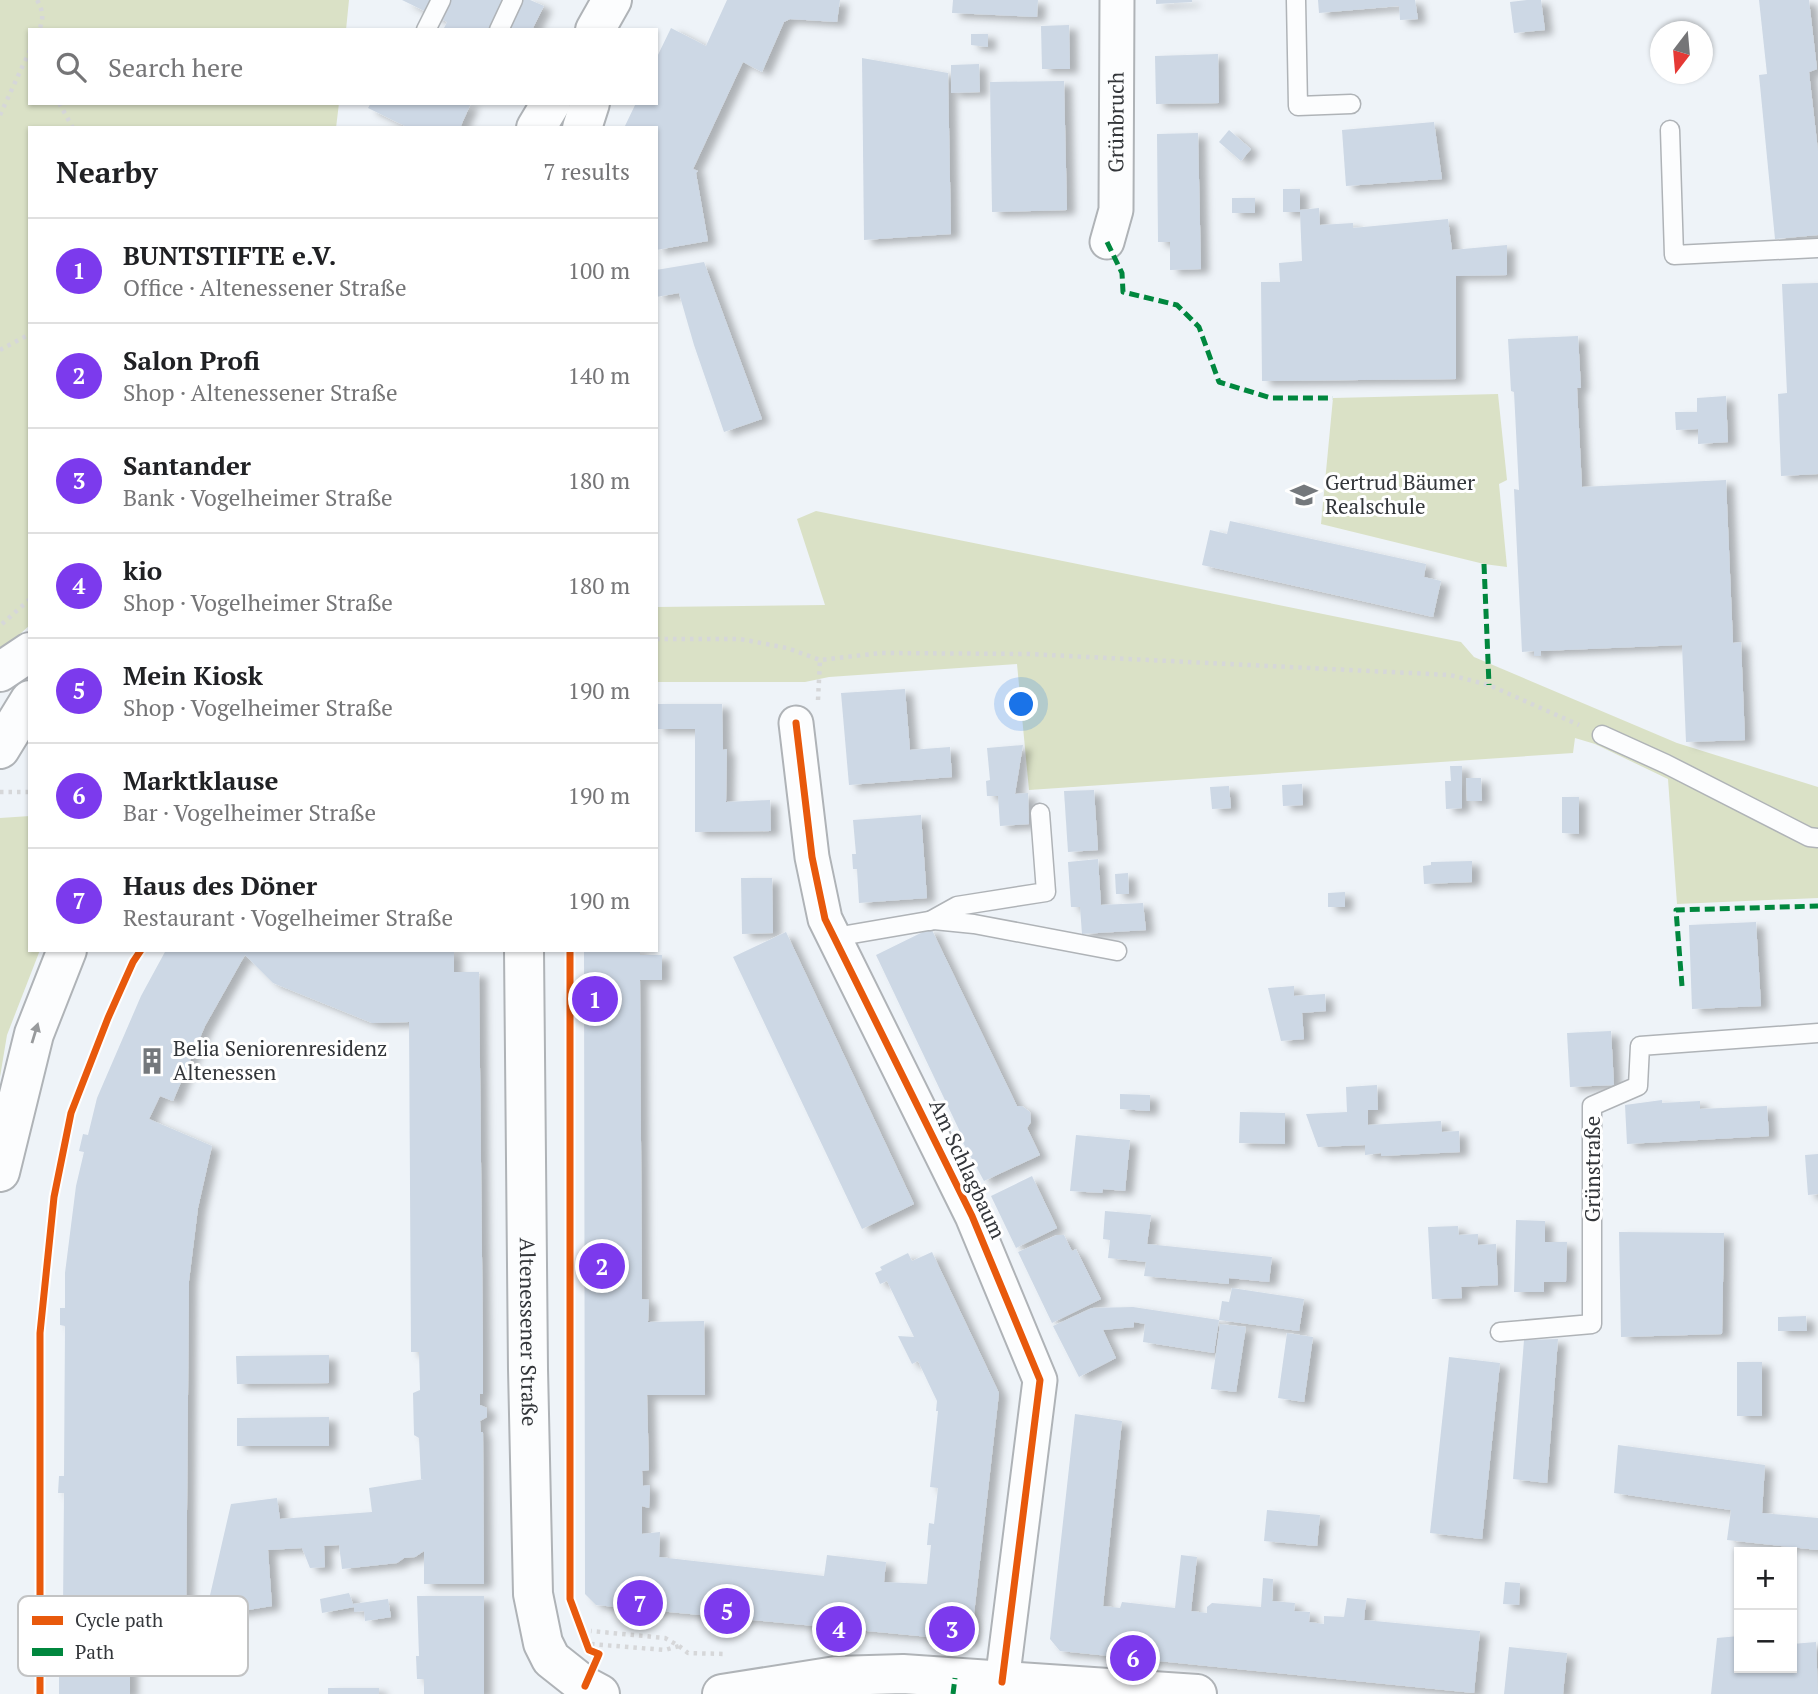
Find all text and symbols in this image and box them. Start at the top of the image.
north arrow [1650,21,1713,84]
search box [28,28,658,105]
icon: search [52,48,90,86]
text: Search here [108,50,243,84]
street label: Grünbruch [1101,72,1130,173]
text: Nearby [56,152,158,192]
text: 7 results [543,156,630,187]
text: BUNTSTIFTE e.V. [123,238,336,272]
text: 1 [73,255,86,286]
text: 100 m [568,255,630,286]
text: Office · Altenessener Straße [123,272,406,303]
text: Salon Profi [123,343,260,377]
text: 2 [73,360,86,391]
text: 140 m [568,360,630,391]
text: Shop · Altenessener Straße [123,377,397,408]
text: Santander [123,448,251,482]
text: 3 [73,465,86,496]
text: 180 m [568,465,630,496]
place label: Gertrud Bäumer Realschule [1325,468,1475,520]
school or university icon: Gertrud Bäumer Realschule [1289,480,1319,510]
text: Bank · Vogelheimer Straße [123,482,393,513]
text: kio [123,553,162,587]
text: 4 [73,570,86,601]
text: 180 m [568,570,630,601]
text: Shop · Vogelheimer Straße [123,587,393,618]
text: Mein Kiosk [123,658,263,692]
text: 5 [73,675,86,706]
text: 190 m [568,675,630,706]
your location [1004,687,1038,721]
text: Shop · Vogelheimer Straße [123,692,393,723]
text: Marktklause [123,763,278,797]
text: 6 [73,780,86,811]
text: 190 m [568,780,630,811]
text: Bar · Vogelheimer Straße [123,797,376,828]
text: Haus des Döner [123,868,317,902]
text: 7 [73,885,86,916]
text: 190 m [568,885,630,916]
text: Restaurant · Vogelheimer Straße [123,902,453,933]
pin: 1 [572,973,618,1025]
one-way arrow [30,1022,40,1043]
place label: Belia Seniorenresidenz Altenessen [173,1034,387,1086]
building icon: Belia Seniorenresidenz Altenessen [137,1046,167,1076]
street label: Am Schlagbaum [923,1094,1013,1243]
street label: Grünstraße [1578,1116,1606,1222]
street label: Altenessener Straße [514,1237,544,1427]
pin: 2 [579,1240,625,1292]
map controls [1734,1547,1797,1673]
button: + [1734,1547,1797,1610]
pin: 7 [617,1577,663,1629]
pin: 5 [704,1585,750,1637]
legend [18,1596,248,1676]
pin: 4 [816,1603,862,1655]
pin: 3 [929,1603,975,1655]
text: Cycle path [75,1607,163,1632]
button: − [1734,1610,1797,1673]
pin: 6 [1110,1632,1156,1684]
text: Path [75,1639,114,1664]

